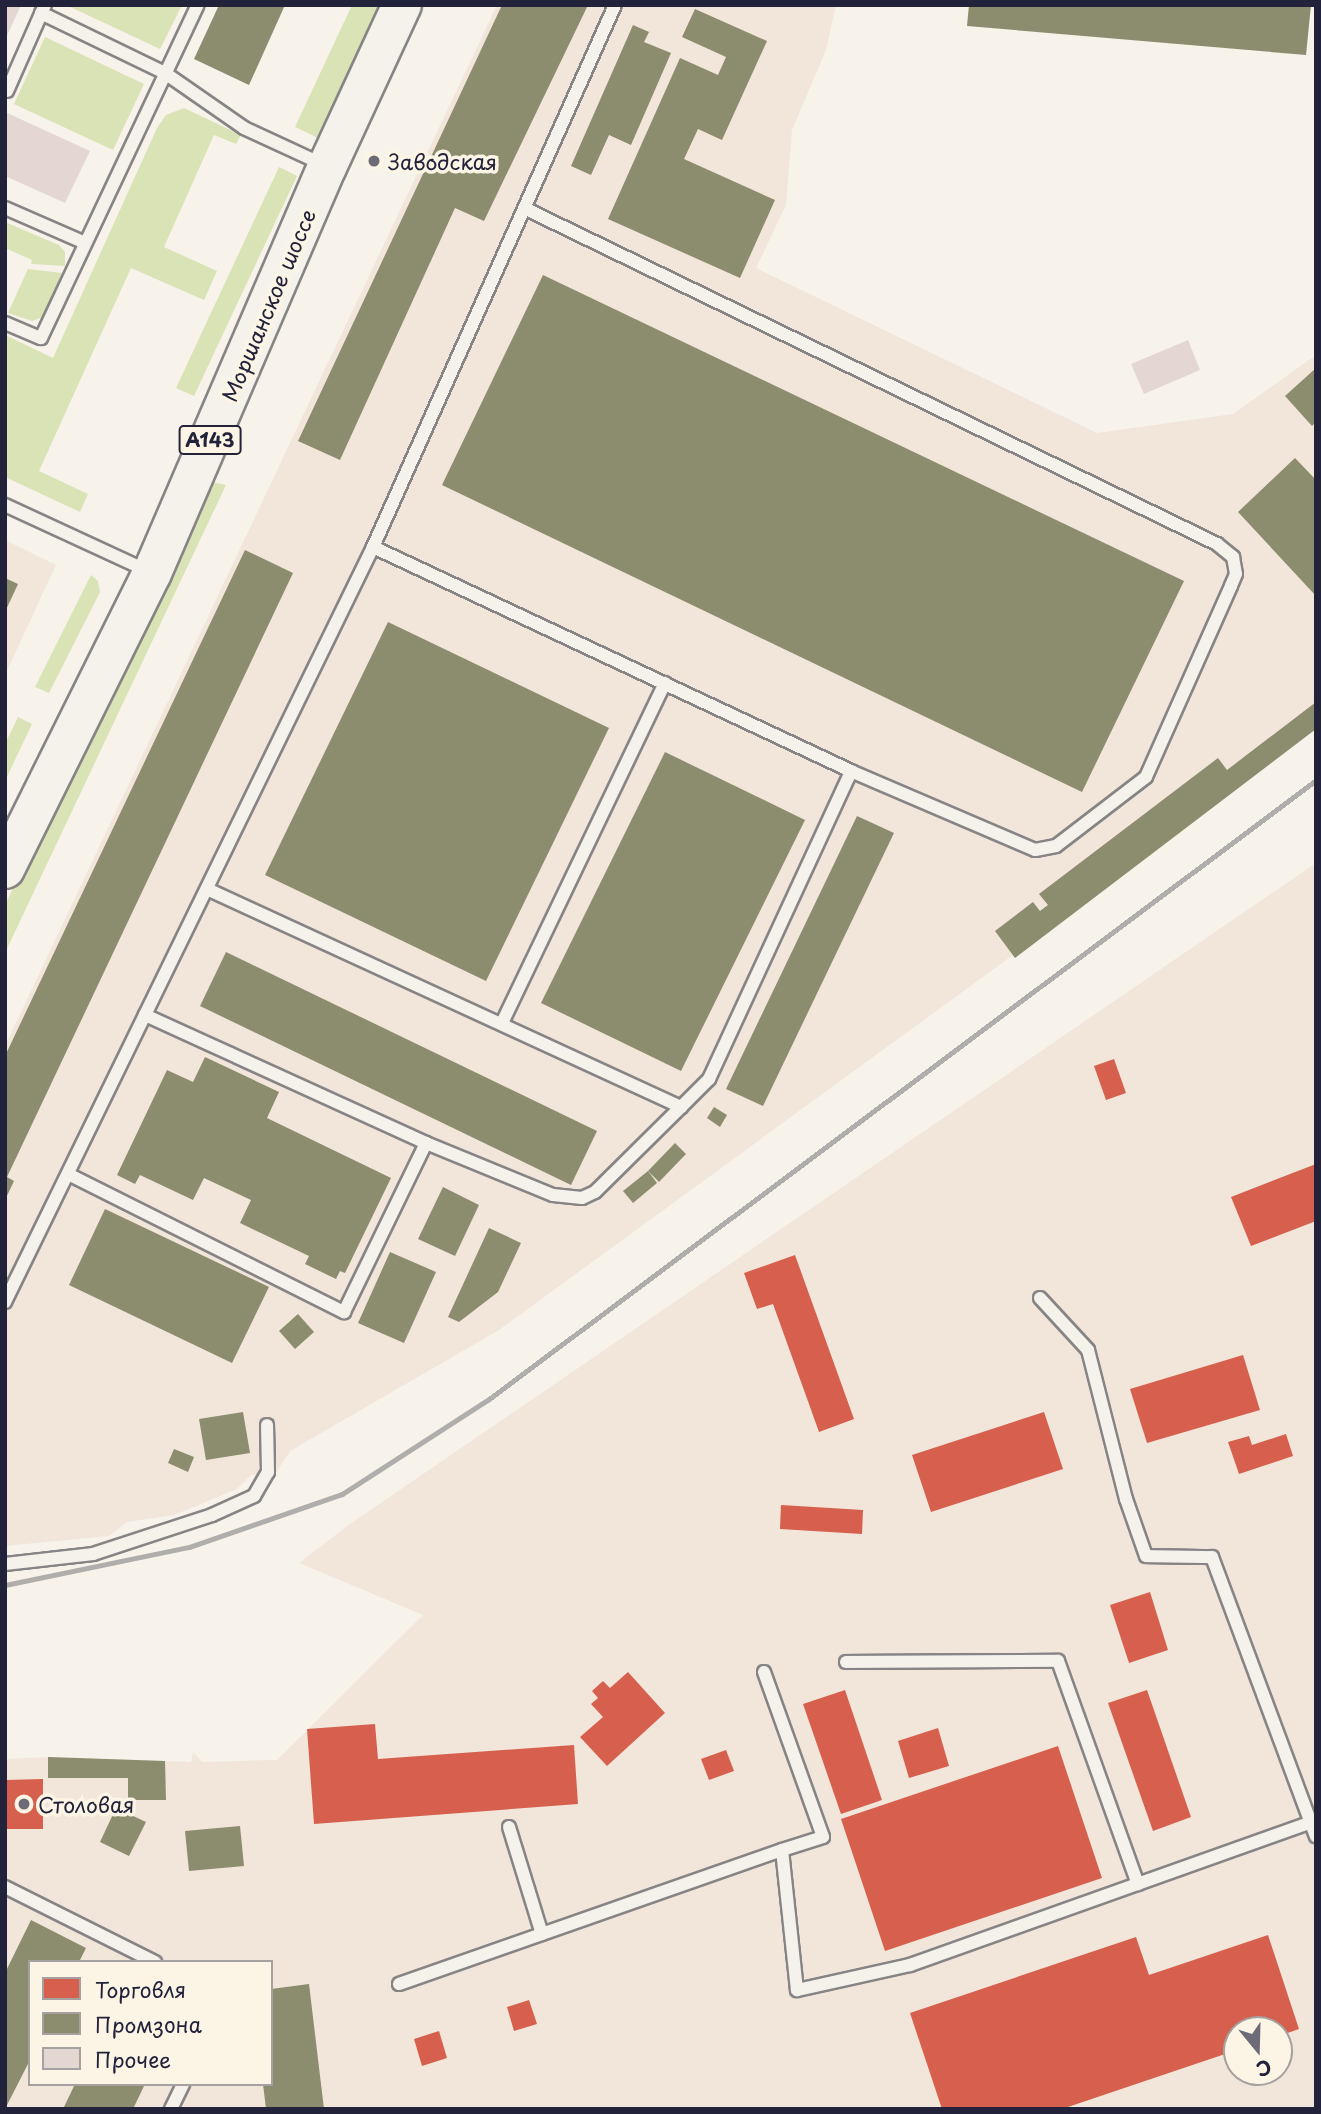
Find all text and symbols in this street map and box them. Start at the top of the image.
place label: Заводская [388,148,497,174]
marker: Заводская [366,153,382,169]
street label: Моршанское шоссе [216,205,320,405]
road number: А143 [178,424,242,456]
place label: Столовая [38,1791,134,1817]
marker: Столовая [16,1796,32,1812]
legend [28,1960,273,2086]
text: Торговля [95,1973,186,2005]
text: Промзона [95,2008,202,2040]
north arrow [1223,2016,1293,2086]
text: Прочее [95,2043,171,2075]
text: С [1253,2053,1276,2085]

